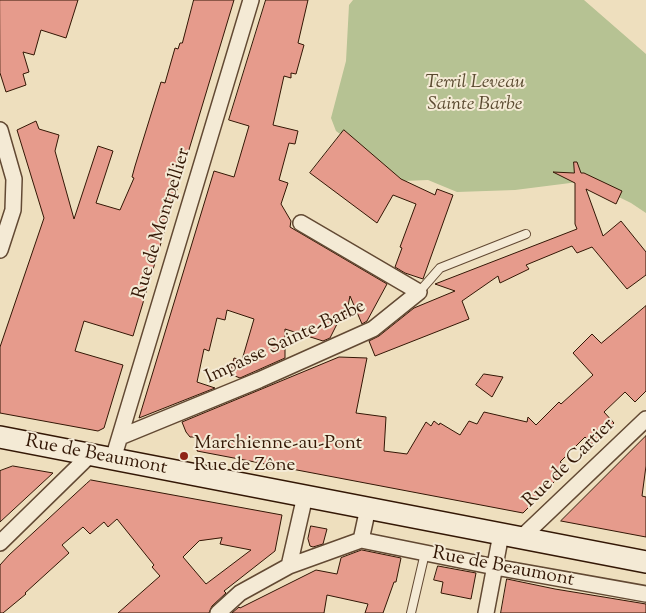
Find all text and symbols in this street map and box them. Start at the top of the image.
park label: Terril Leveau Sainte Barbe [425,73,525,117]
street label: Rue de Montpellier [129,146,197,302]
street label: Impasse Sainte-Barbe [202,296,370,390]
street label: Rue de Cartier [519,415,621,513]
street label: Rue de Beaumont [23,431,169,481]
place label: Marchienne-au-Pont Rue de Zône [194,434,362,478]
marker: Marchienne-au-Pont Rue de Zône [178,450,190,462]
street label: Rue de Beaumont [430,543,576,593]

